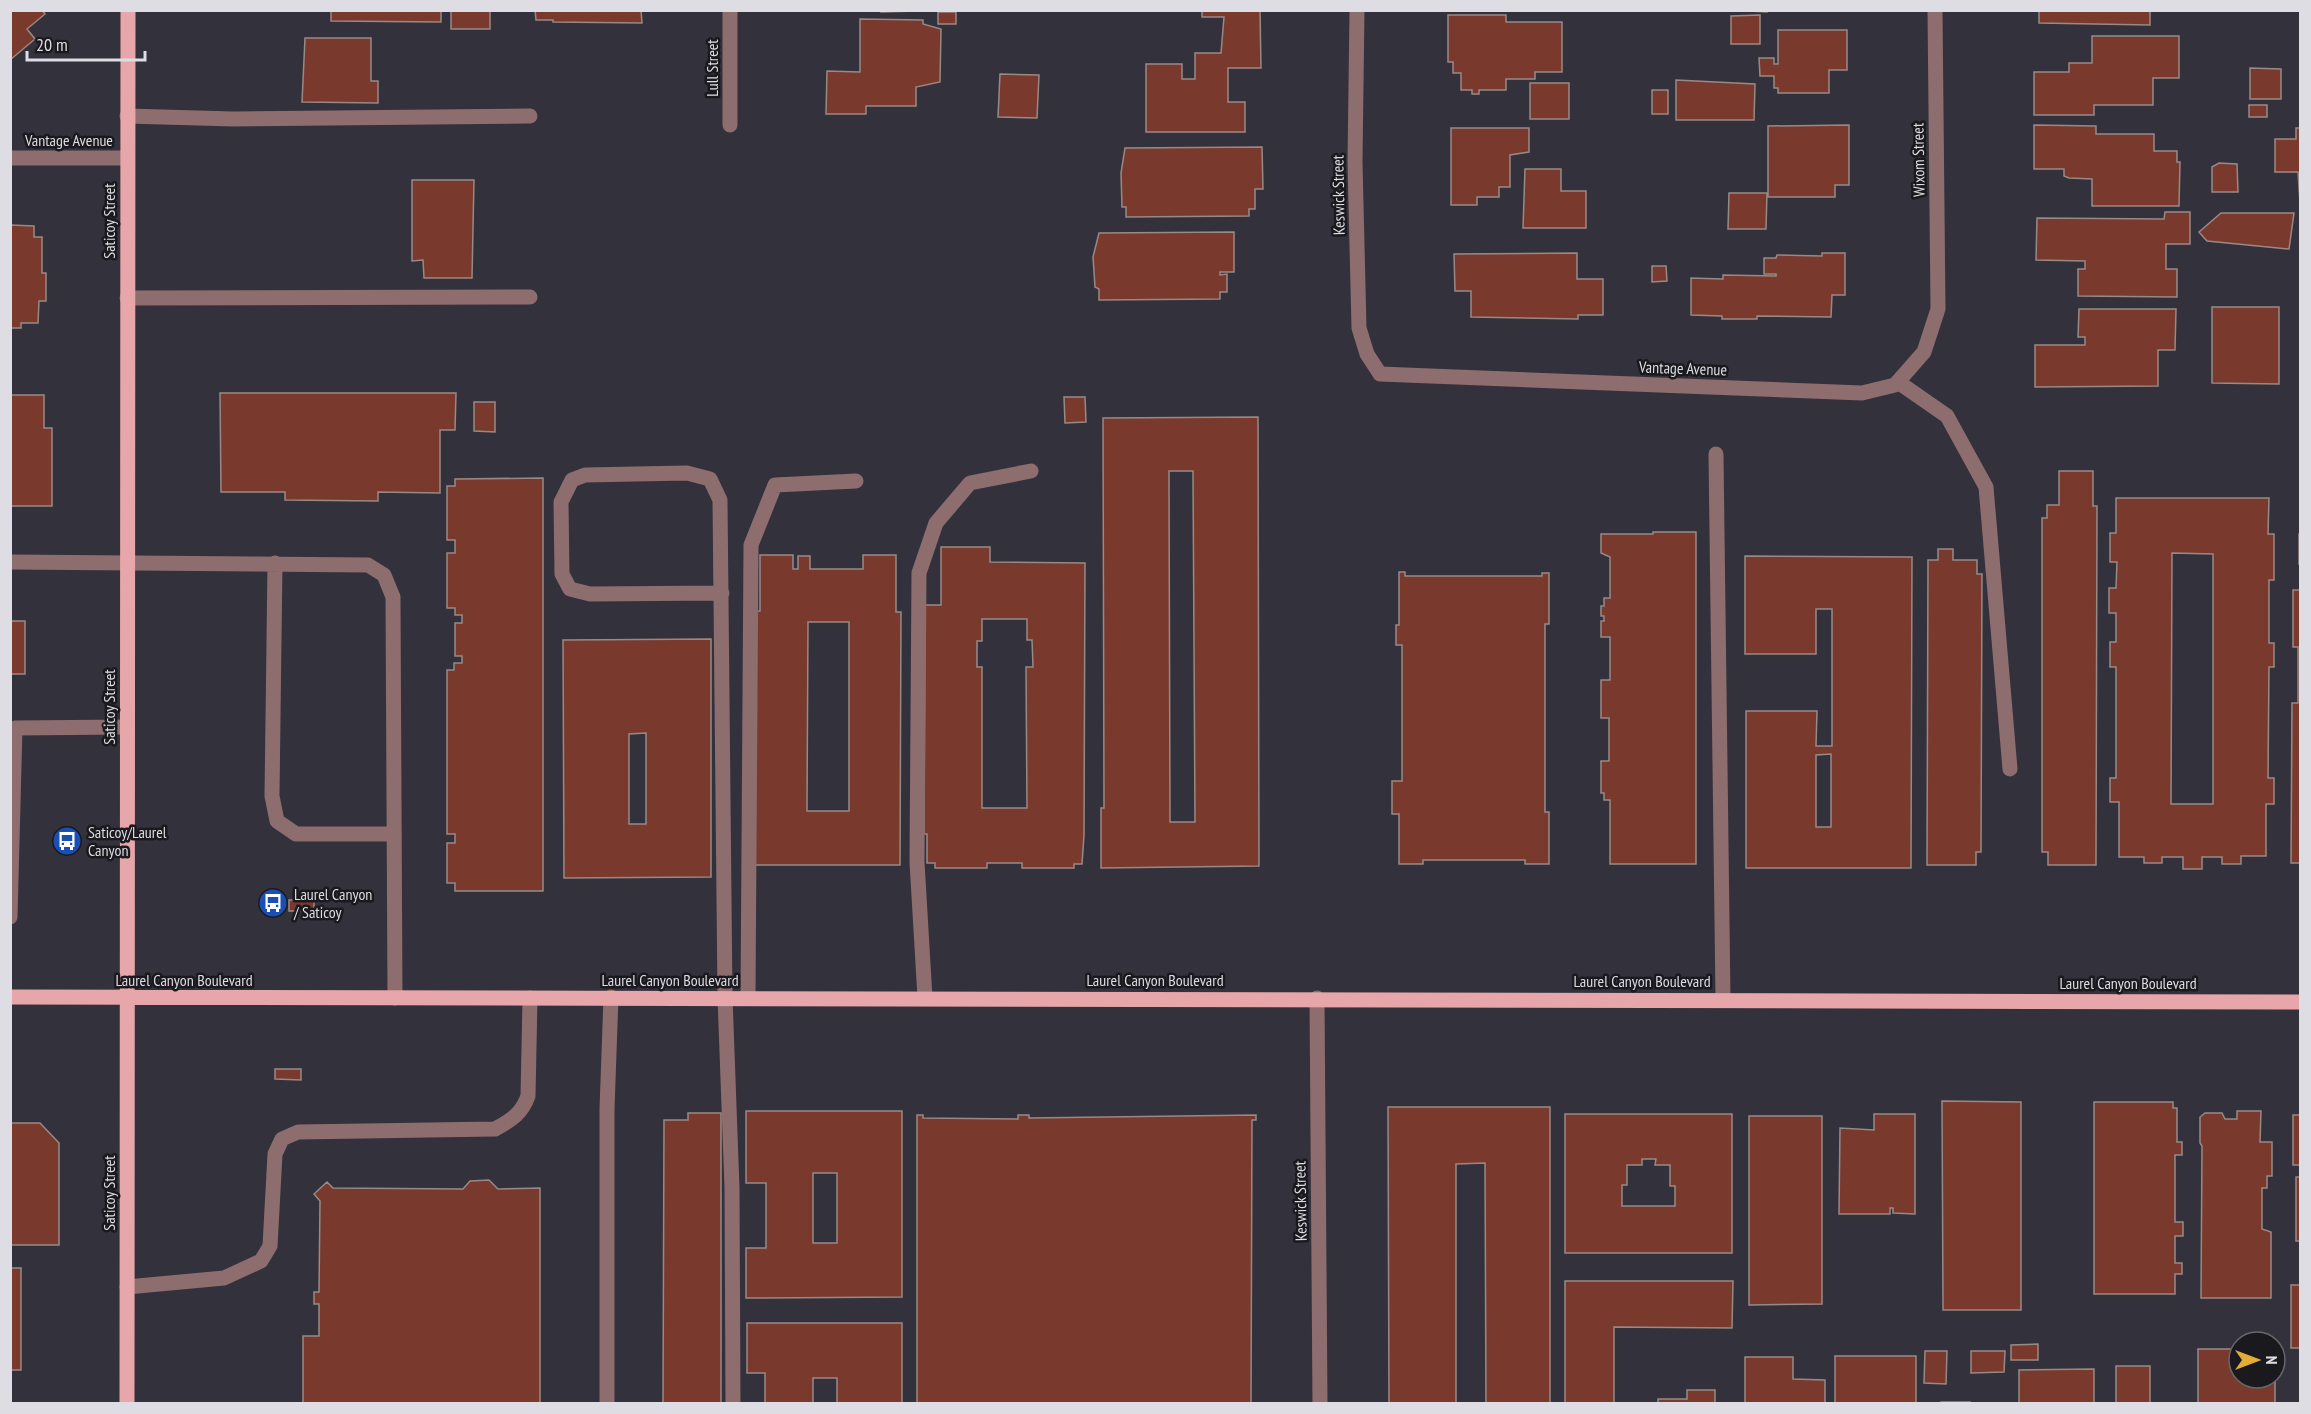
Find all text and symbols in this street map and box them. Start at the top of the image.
scale bar [27,24,146,62]
text: 20 m [36,33,68,56]
street label: Lull Street [702,39,722,97]
street label: Wixom Street [1907,122,1929,197]
street label: Vantage Avenue [24,130,113,150]
street label: Keswick Street [1327,154,1349,235]
street label: Saticoy Street [99,183,119,259]
street label: Vantage Avenue [1638,356,1727,380]
street label: Saticoy Street [99,669,119,745]
place label: Saticoy/Laurel Canyon [88,822,167,860]
bus stop icon: Saticoy/Laurel Canyon [51,825,83,857]
place label: Laurel Canyon / Saticoy [293,884,372,922]
bus stop icon: Laurel Canyon / Saticoy [257,887,289,919]
street label: Laurel Canyon Boulevard [115,970,253,990]
street label: Laurel Canyon Boulevard [601,970,739,990]
street label: Laurel Canyon Boulevard [1086,970,1224,990]
street label: Laurel Canyon Boulevard [1573,971,1711,991]
street label: Laurel Canyon Boulevard [2059,973,2197,993]
street label: Saticoy Street [99,1155,119,1231]
street label: Keswick Street [1289,1160,1311,1241]
north arrow [2227,1330,2287,1390]
text: N [2262,1356,2282,1364]

